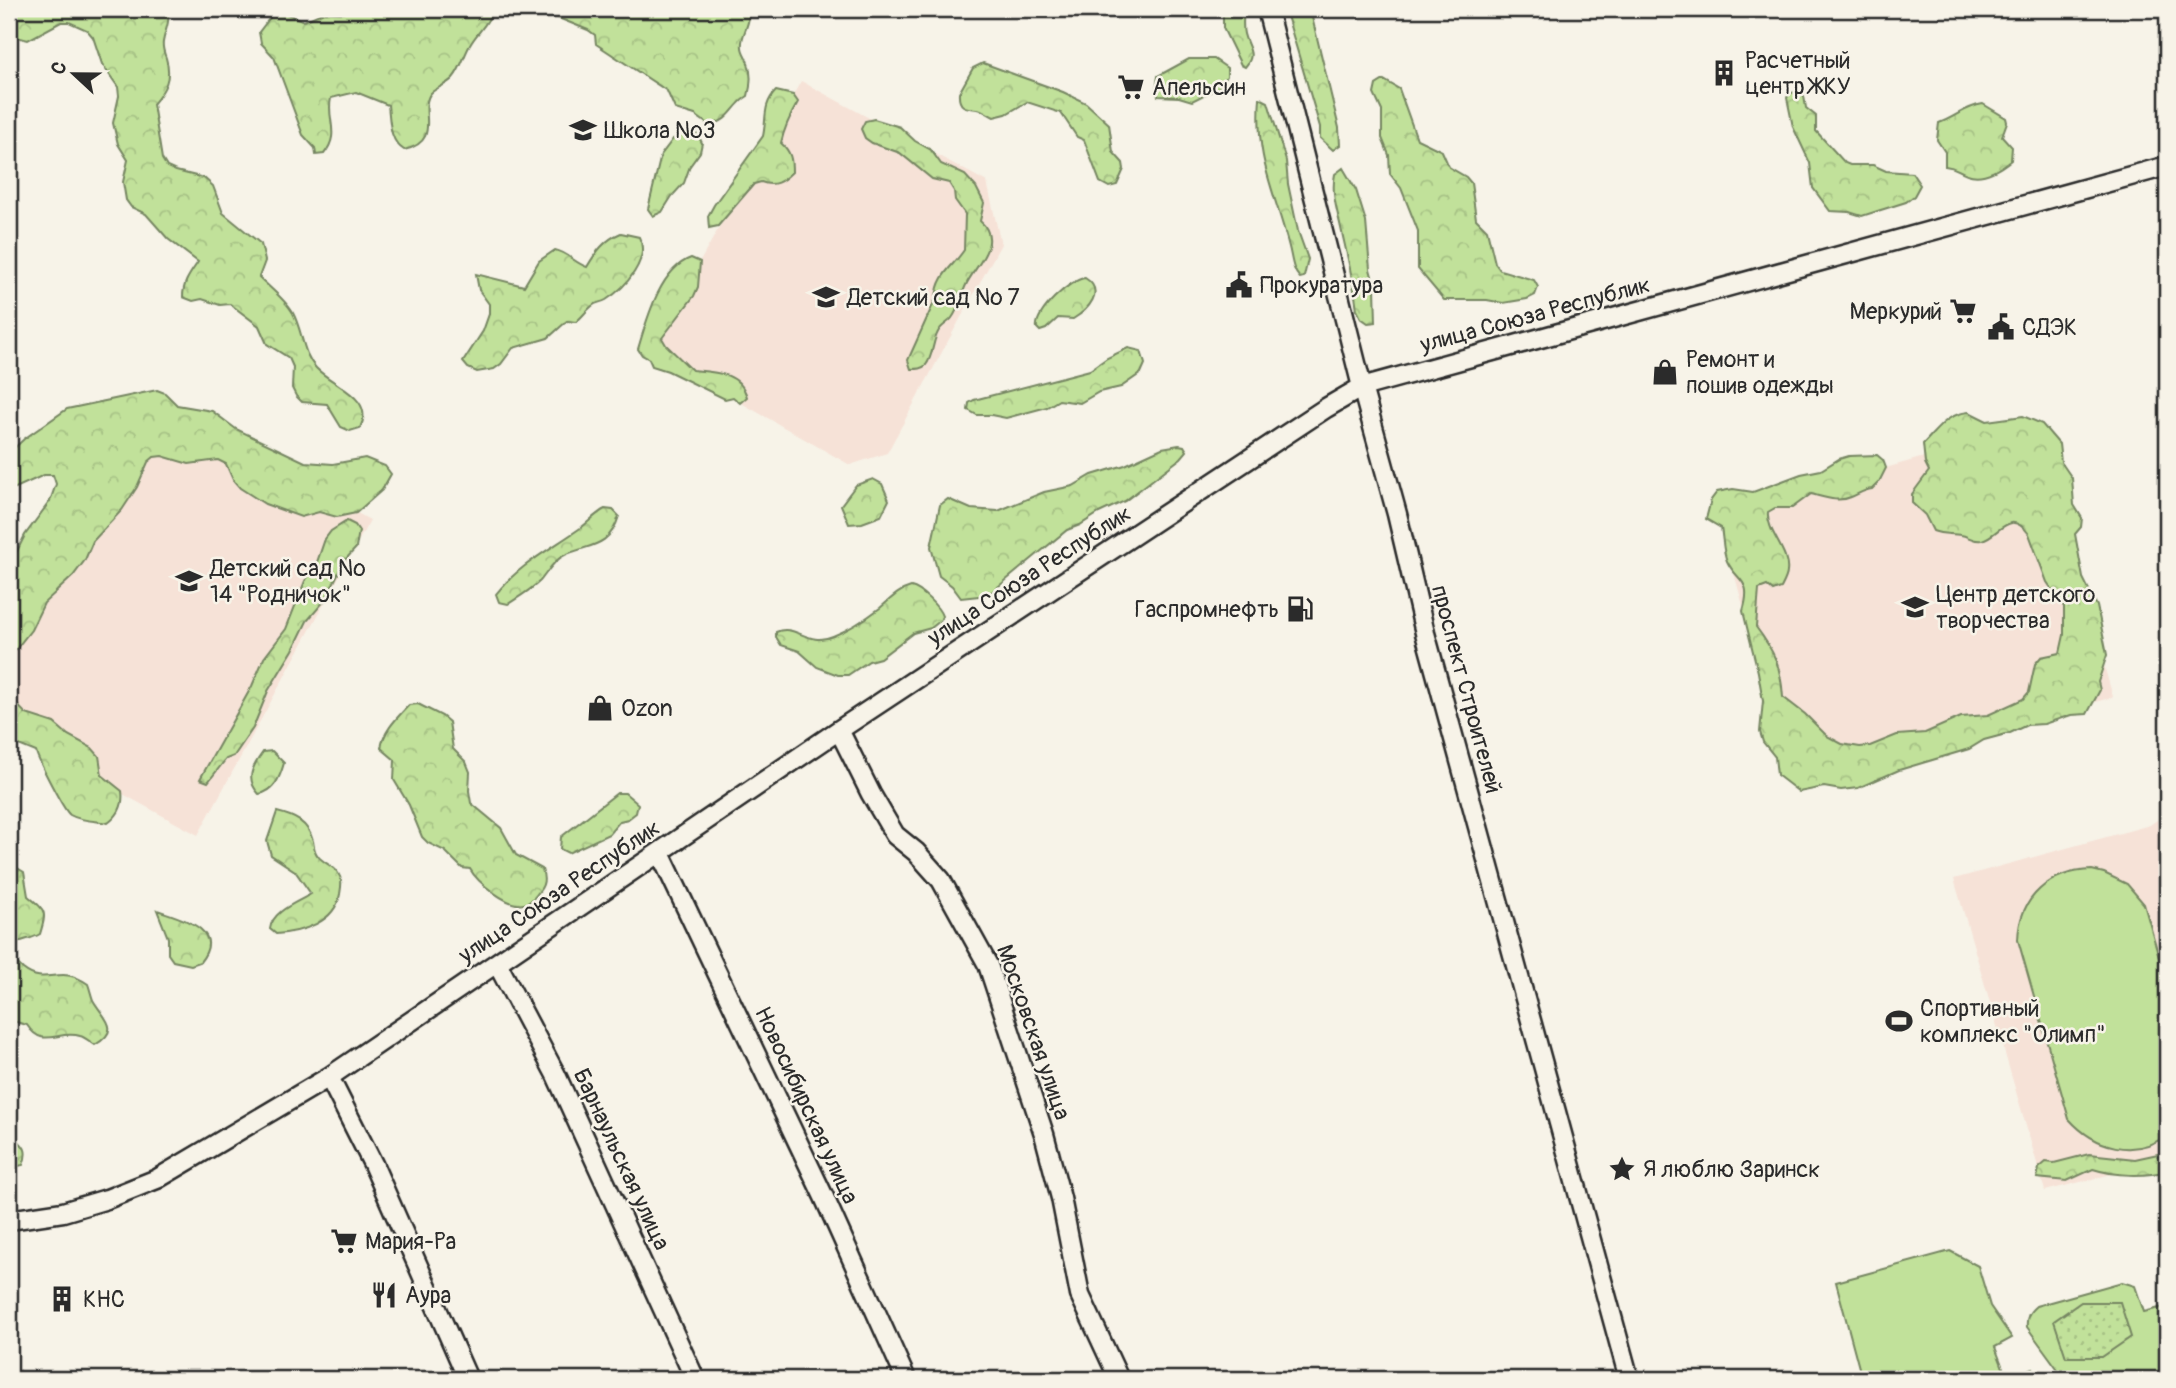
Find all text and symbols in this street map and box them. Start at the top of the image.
north arrow [38,38,108,108]
place label: Расчетный центр ЖКУ [1745,46,1851,101]
text: С [46,58,73,78]
building icon: Расчетный центр ЖКУ [1709,58,1739,88]
supermarket icon: Апельсин [1116,72,1146,102]
place label: Апельсин [1152,73,1246,102]
school or university icon: Школа №3 [568,115,598,145]
place label: Школа №3 [604,116,716,145]
public building icon: Прокуратура [1224,270,1254,300]
street label: улица Союза Республик [1416,270,1653,359]
place label: Прокуратура [1260,271,1383,300]
school or university icon: Детский сад № 7 [811,282,841,312]
place label: Детский сад № 7 [846,283,1020,312]
supermarket icon: Меркурий [1948,296,1978,326]
place label: Меркурий [1849,297,1942,326]
public building icon: СДЭК [1986,312,2016,342]
place label: СДЭК [2022,313,2077,342]
place label: Ремонт и пошив одежды [1686,345,1834,400]
shop icon: Ремонт и пошив одежды [1650,357,1680,387]
street label: улица Союза Республик [921,499,1137,653]
place label: Детский сад № 14 "Родничок" [209,554,366,609]
school or university icon: Детский сад № 14 "Родничок" [174,566,204,596]
place label: Центр детского творчества [1936,580,2095,635]
street label: проспект Строителей [1425,582,1508,796]
school or university icon: Центр детского творчества [1900,592,1930,622]
fuel station icon: Гаспромнефть [1285,594,1315,624]
place label: Гаспромнефть [1134,595,1279,624]
shop icon: Ozon [585,693,615,723]
place label: Ozon [621,694,673,723]
street label: улица Союза Республик [452,813,666,970]
street label: Московская улица [990,941,1077,1124]
place label: Спортивный комплекс "Олимп" [1920,994,2106,1049]
street label: Новосибирская улица [748,1002,865,1208]
sports icon: Спортивный комплекс "Олимп" [1884,1006,1914,1036]
street label: Барнаульская улица [567,1064,676,1255]
place icon: Я люблю Заринск [1607,1154,1637,1184]
place label: Я люблю Заринск [1643,1155,1820,1184]
supermarket icon: Мария-Ра [329,1226,359,1256]
place label: Мария-Ра [365,1227,456,1256]
restaurant icon: Аура [369,1280,399,1310]
place label: Аура [405,1281,451,1310]
building icon: КНС [47,1284,77,1314]
place label: КНС [83,1285,125,1314]

